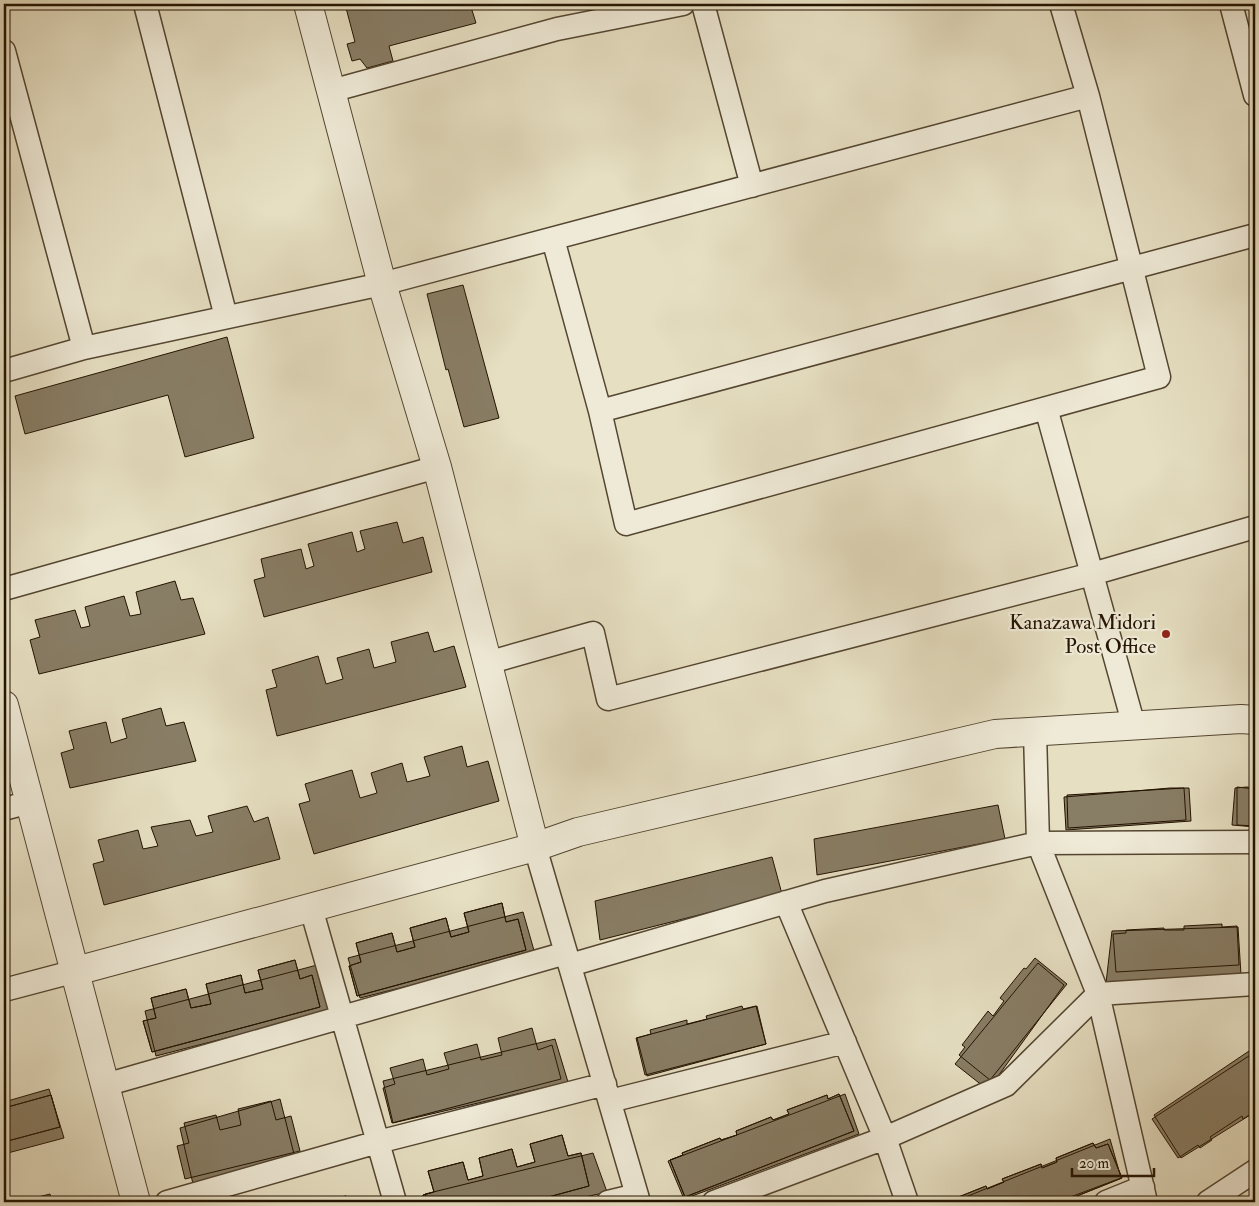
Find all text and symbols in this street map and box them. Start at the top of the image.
place label: Kanazawa Midori Post Office [1009,609,1156,660]
marker: Kanazawa Midori Post Office [1160,628,1172,640]
scale bar [1072,1146,1154,1178]
text: 20 m [1079,1154,1109,1173]

